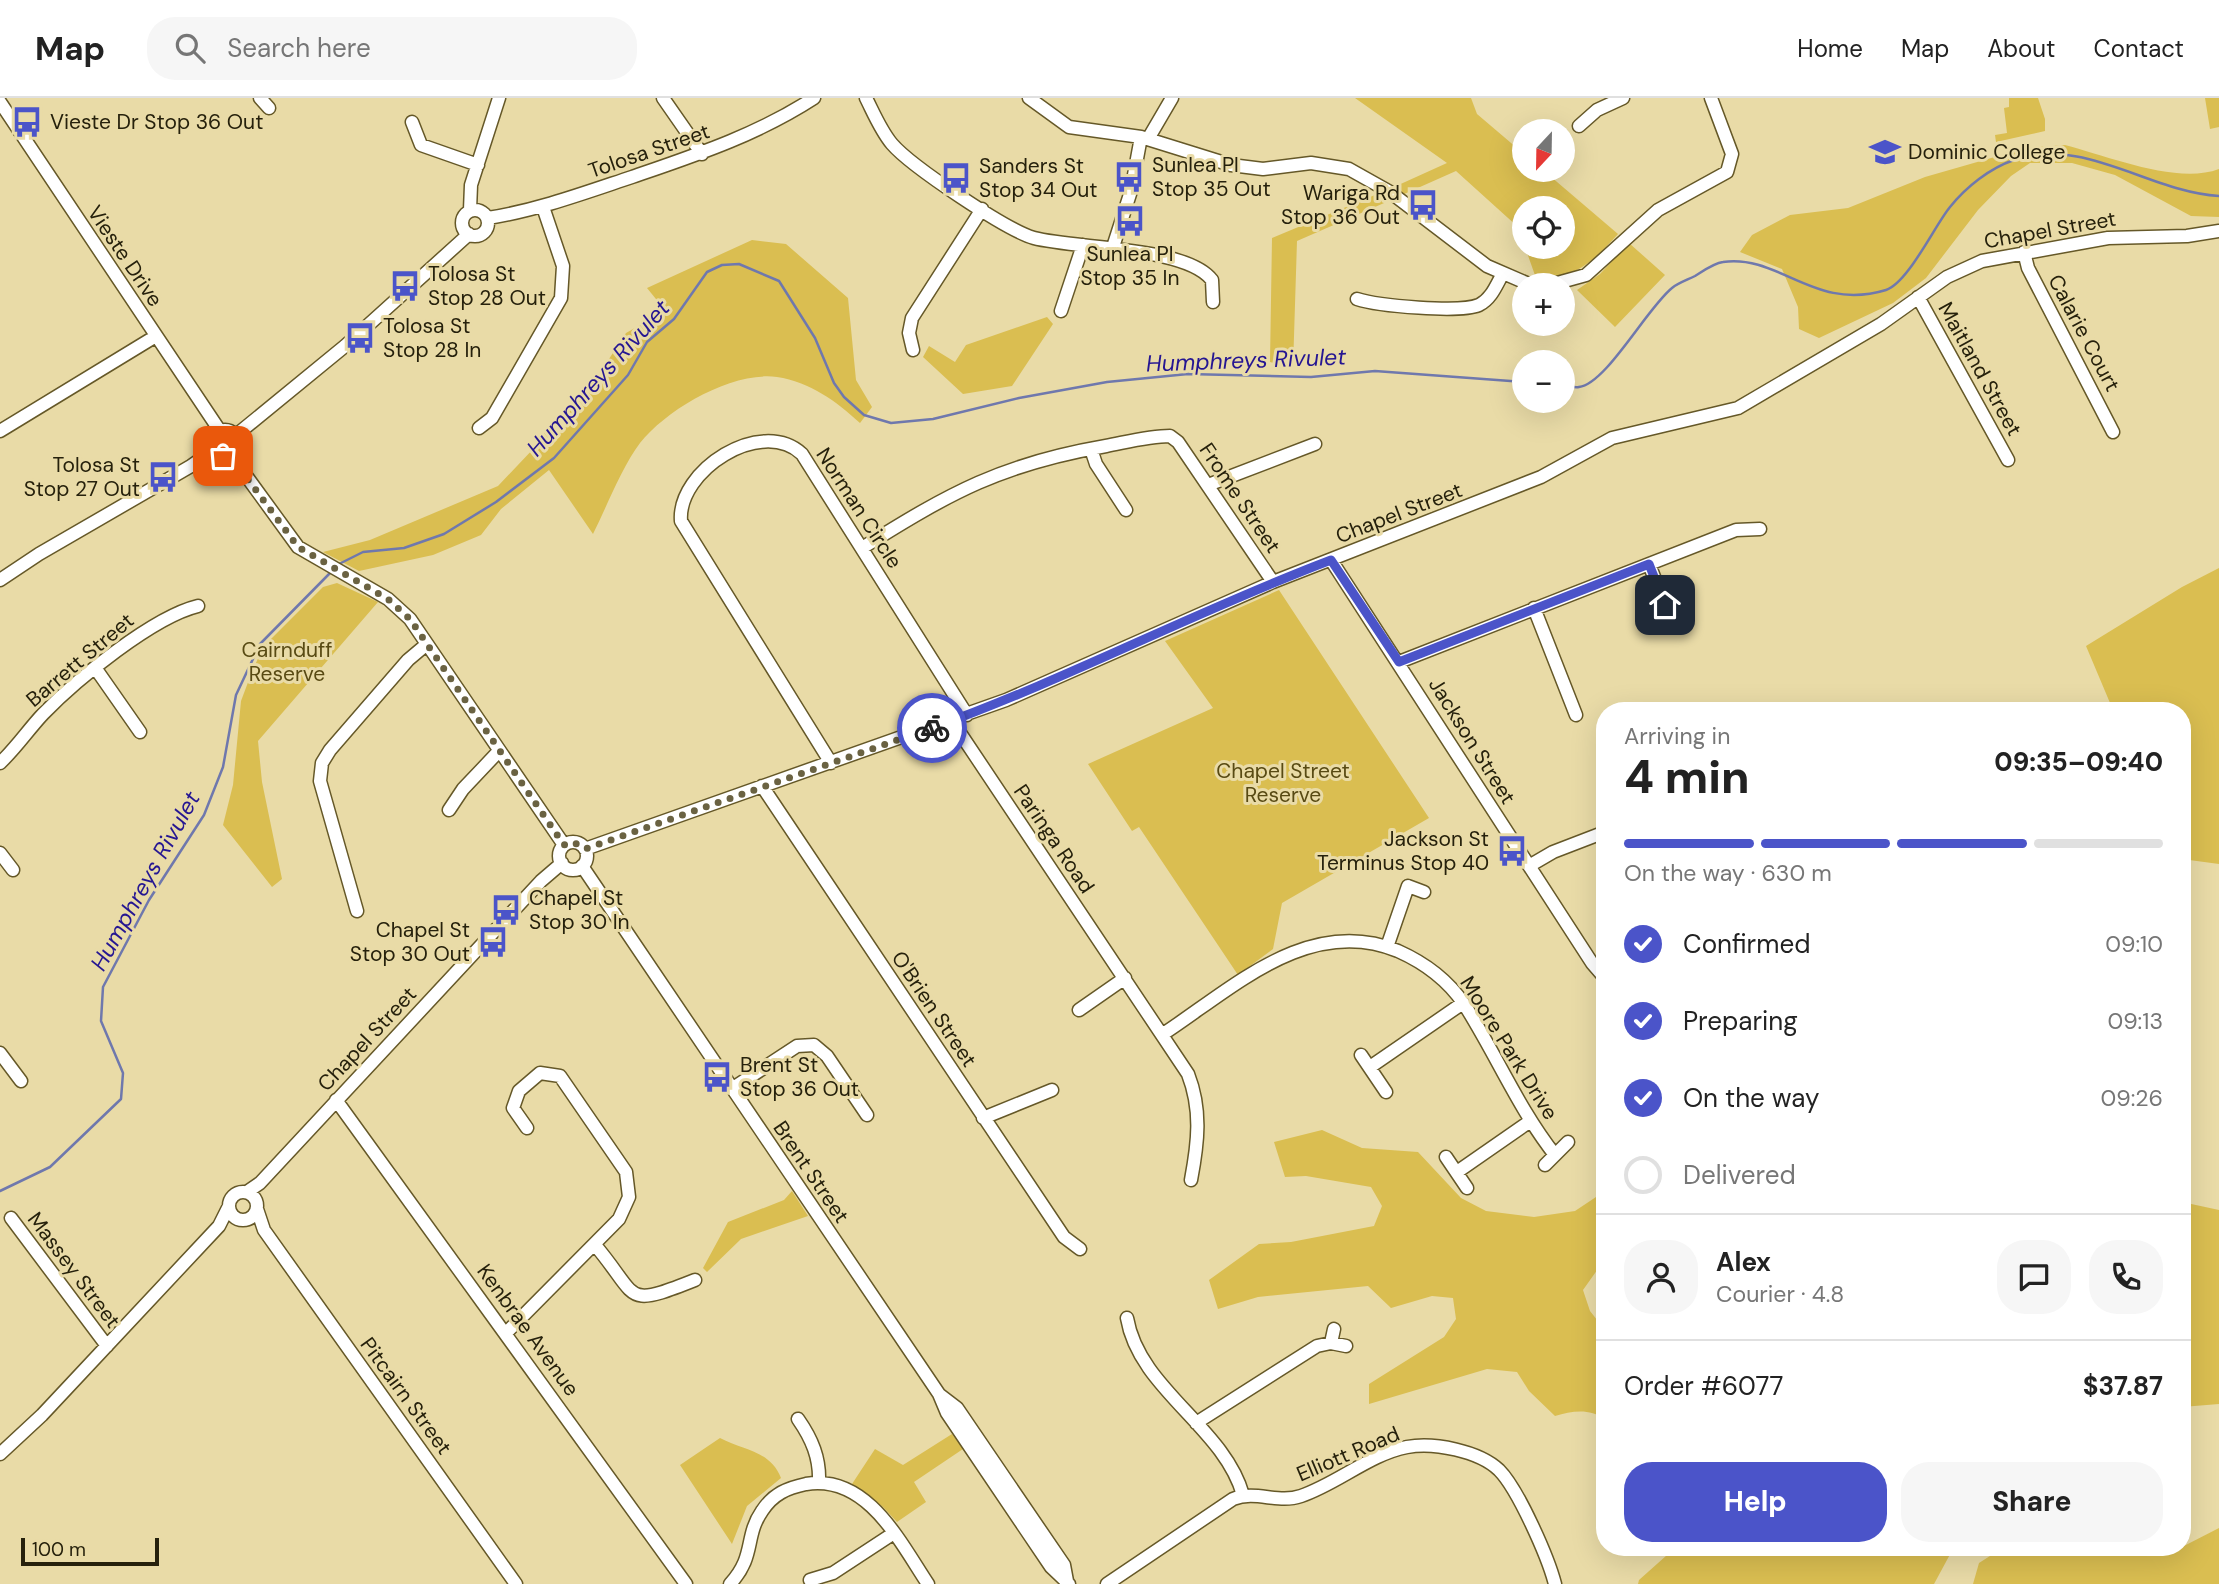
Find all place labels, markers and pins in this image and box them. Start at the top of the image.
bus stop icon: Vieste Dr Stop 36 Out [10,105,44,139]
place label: Vieste Dr Stop 36 Out [50,108,263,136]
school or university icon: Dominic College [1868,135,1902,169]
place label: Dominic College [1908,138,2065,166]
place label: Sunlea Pl Stop 35 Out [1152,151,1271,203]
place label: Sanders St Stop 34 Out [979,152,1098,204]
bus stop icon: Sunlea Pl Stop 35 Out [1112,160,1146,194]
bus stop icon: Sanders St Stop 34 Out [939,161,973,195]
place label: Wariga Rd Stop 36 Out [1281,179,1400,231]
bus stop icon: Wariga Rd Stop 36 Out [1406,188,1440,222]
bus stop icon: Sunlea Pl Stop 35 In [1113,204,1147,238]
place label: Sunlea Pl Stop 35 In [1080,240,1180,292]
place label: Tolosa St Stop 28 Out [428,260,546,312]
bus stop icon: Tolosa St Stop 28 Out [388,269,422,303]
place label: Tolosa St Stop 28 In [383,312,481,364]
bus stop icon: Tolosa St Stop 28 In [343,321,377,355]
pin [193,426,253,486]
place label: Tolosa St Stop 27 Out [24,451,140,503]
bus stop icon: Tolosa St Stop 27 Out [146,460,180,494]
pin [1635,575,1695,635]
place label: Jackson St Terminus Stop 40 [1317,825,1489,877]
bus stop icon: Jackson St Terminus Stop 40 [1495,834,1529,868]
place label: Chapel St Stop 30 In [529,884,630,936]
bus stop icon: Chapel St Stop 30 In [489,893,523,927]
place label: Chapel St Stop 30 Out [350,916,470,968]
bus stop icon: Chapel St Stop 30 Out [476,925,510,959]
place label: Brent St Stop 36 Out [740,1051,859,1103]
bus stop icon: Brent St Stop 36 Out [700,1060,734,1094]

